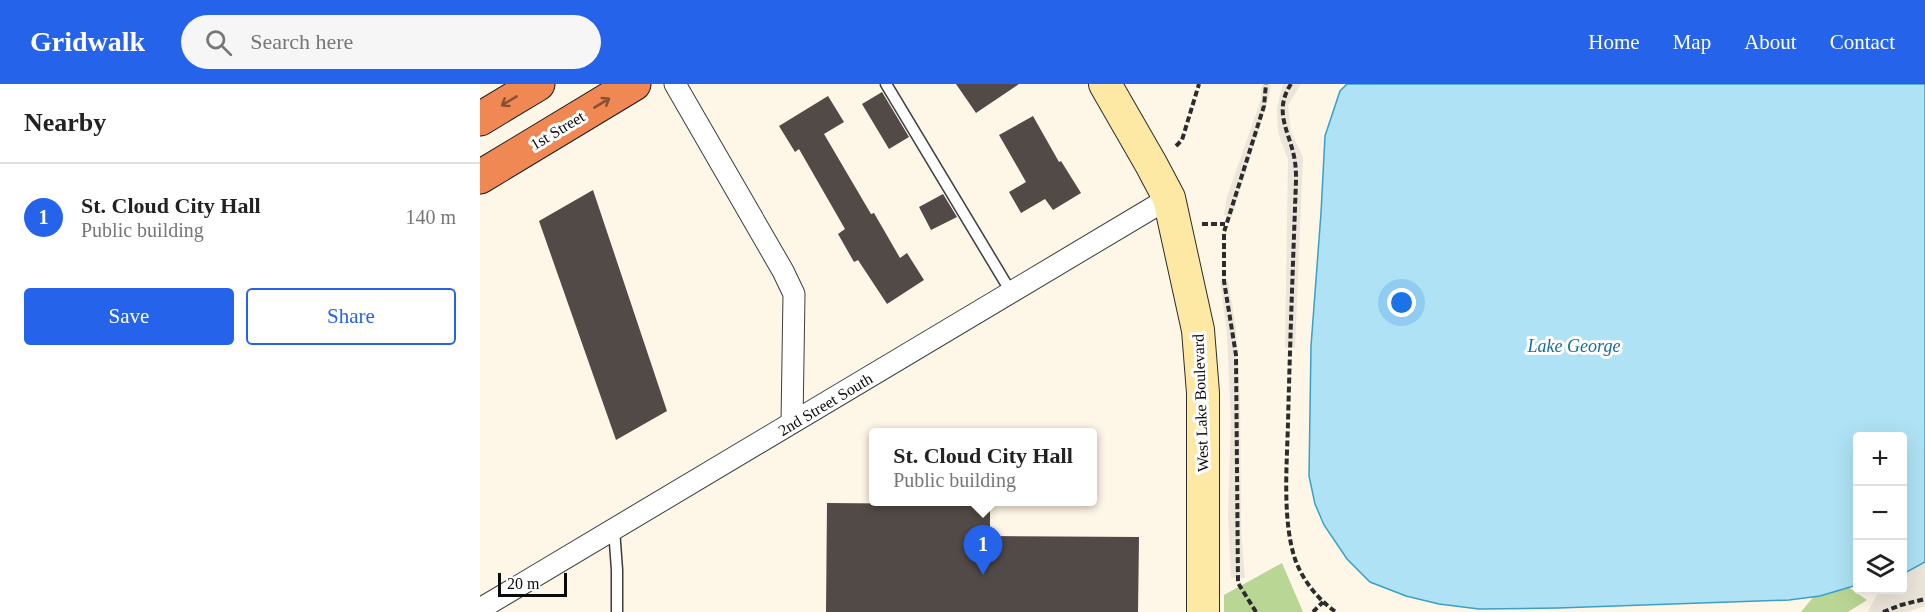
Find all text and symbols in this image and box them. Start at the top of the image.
search box [181,15,601,69]
text: Gridwalk [30,26,145,57]
icon: search [202,26,235,59]
text: Search here [250,29,353,54]
text: Home [1588,30,1640,54]
text: Map [1673,30,1711,54]
text: About [1744,30,1797,54]
text: Contact [1830,30,1895,54]
one-way arrow [501,96,518,108]
one-way arrow [593,97,610,109]
street label: 1st Street [527,107,588,153]
text: Nearby [24,108,106,137]
text: St. Cloud City Hall [81,193,261,218]
text: 1 [39,206,49,228]
text: 140 m [405,206,456,228]
text: Public building [81,219,204,241]
button: Save [24,288,234,345]
button: Share [246,288,456,345]
your location [1387,288,1416,317]
street label: West Lake Boulevard [1190,334,1211,472]
water label: Lake George [1527,336,1620,356]
street label: 2nd Street South [775,370,875,439]
popup [869,428,1097,506]
map controls [1853,432,1907,594]
button: + [1853,432,1907,486]
text: St. Cloud City Hall [893,443,1073,468]
text: Public building [893,469,1016,491]
button: − [1853,486,1907,540]
pin: 1 [964,526,1002,575]
button: layers [1853,540,1907,594]
scale bar [498,570,567,598]
text: 20 m [507,575,539,592]

